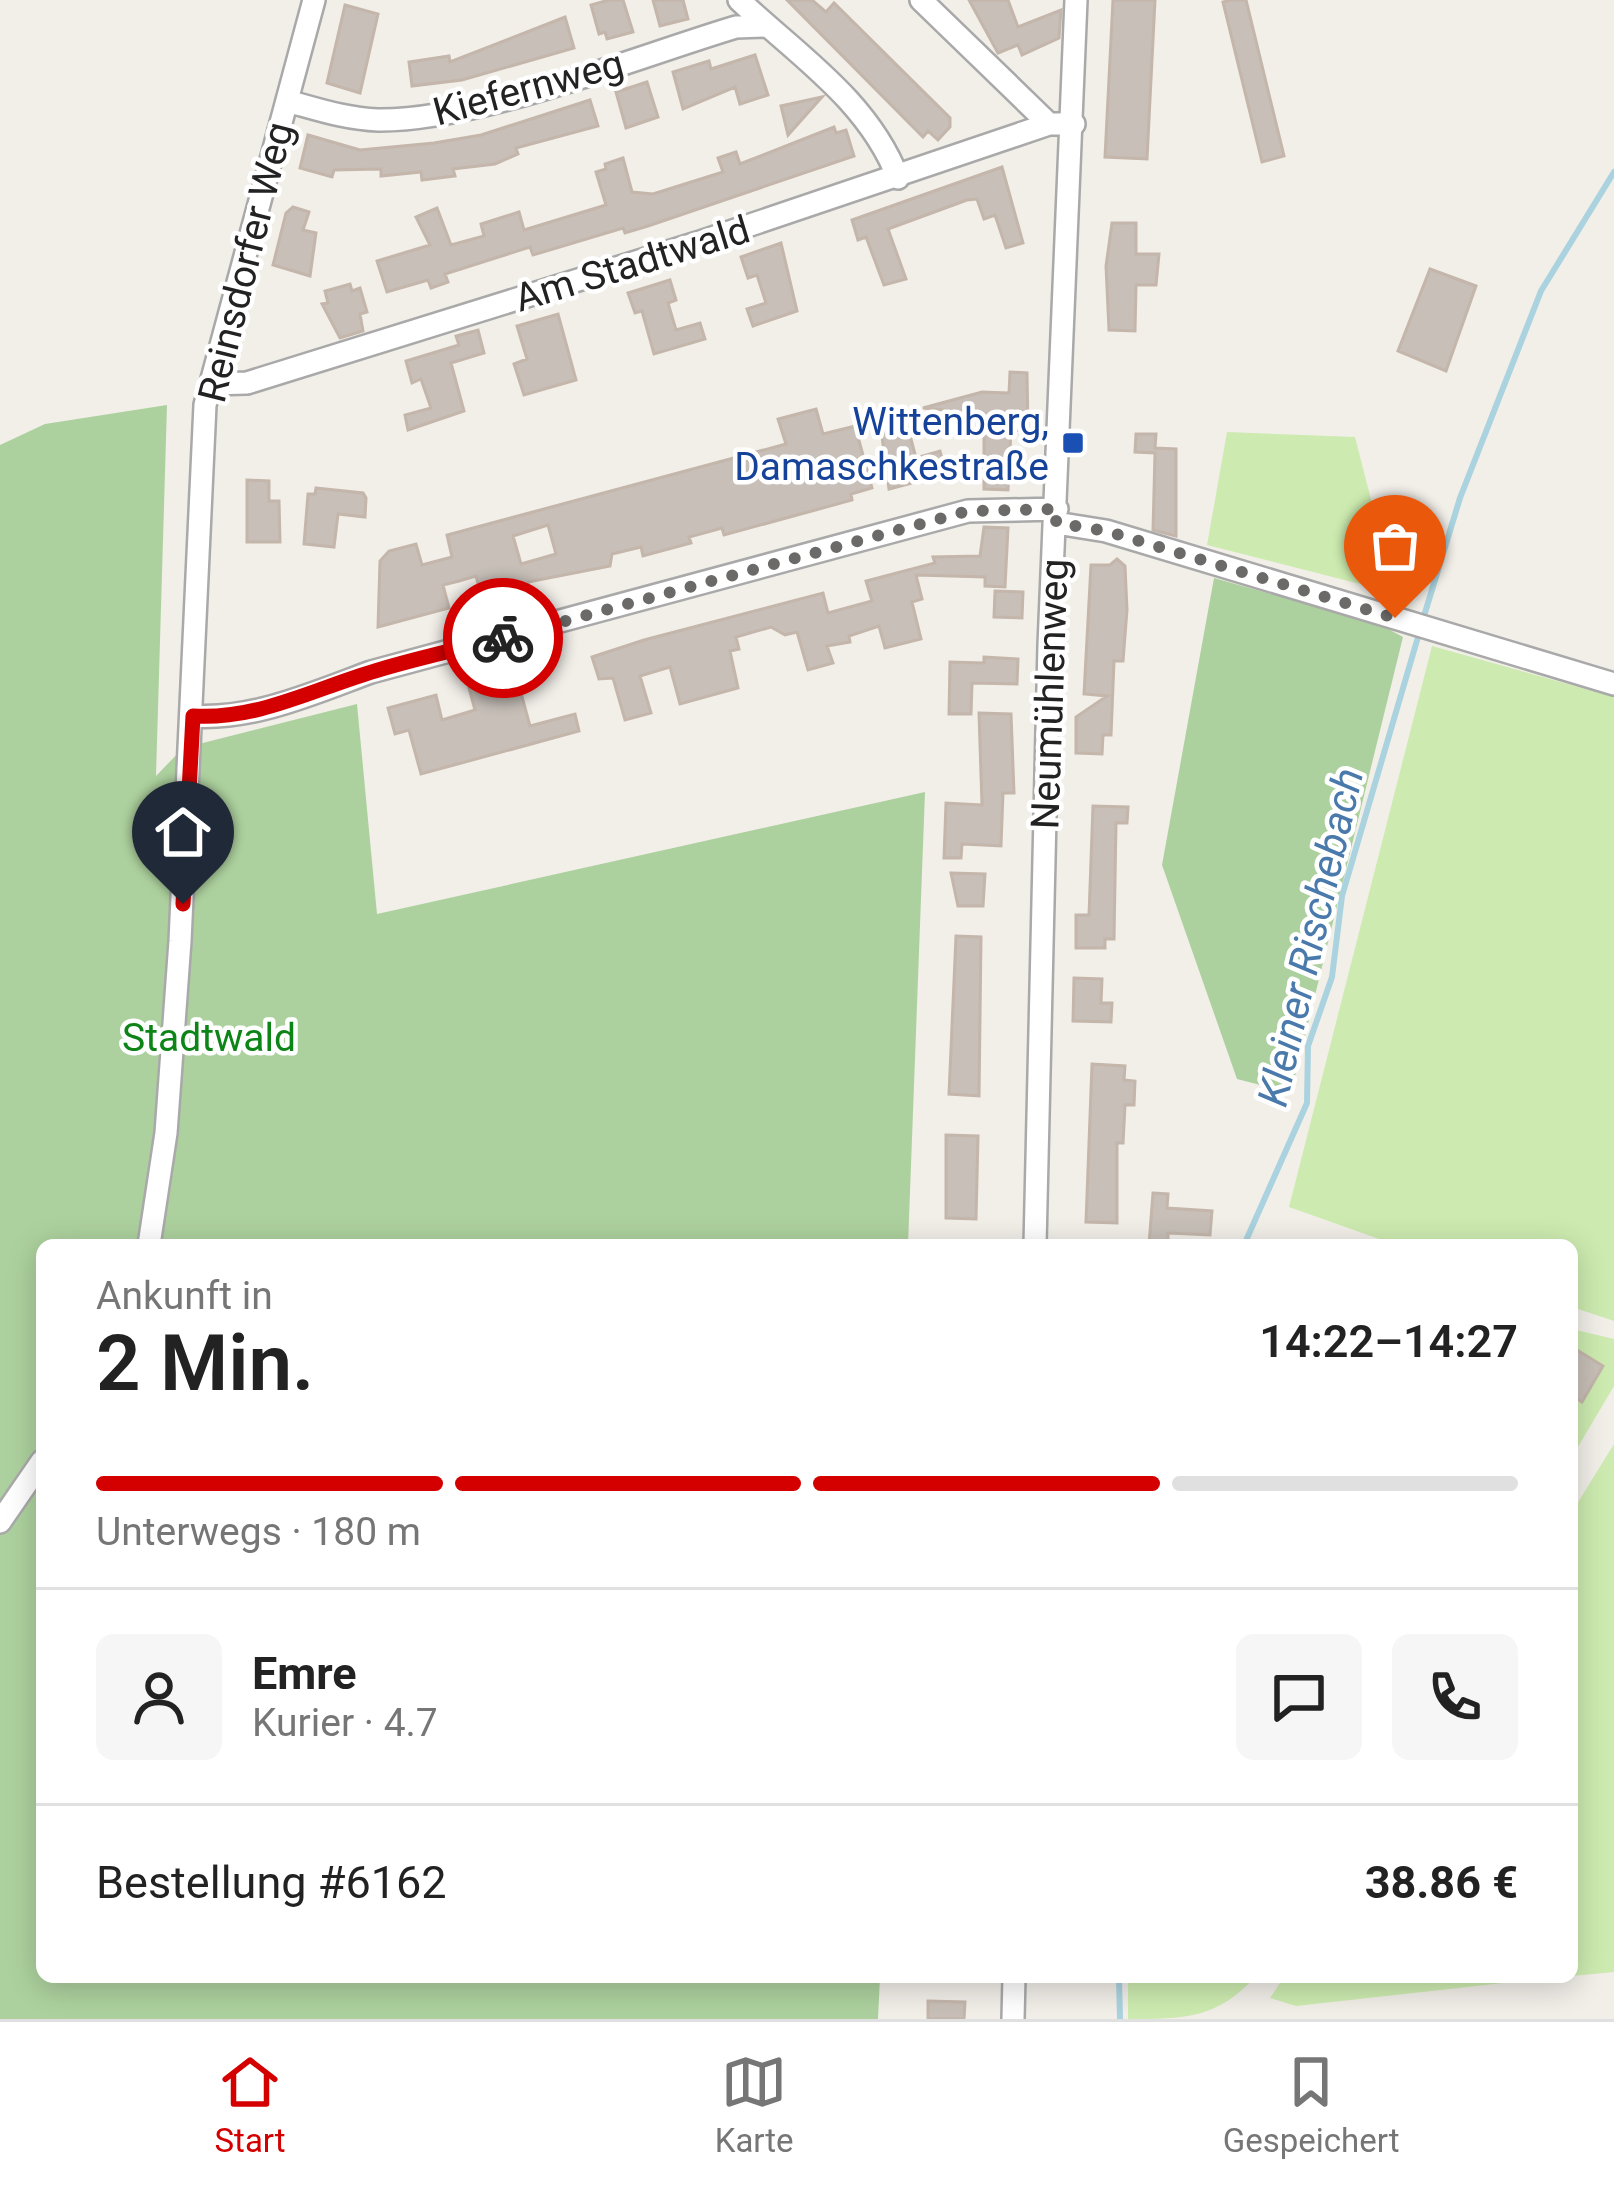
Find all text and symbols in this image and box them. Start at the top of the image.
street label: Kiefernweg [428,41,628,135]
street label: Reinsdorfer Weg [189,118,303,407]
street label: Am Stadtwald [509,206,755,322]
place label: Wittenberg, Damaschkestraße [734,399,1049,490]
marker: Wittenberg, Damaschkestraße [1060,430,1086,456]
pin [1344,495,1446,618]
icon: bag [1362,513,1428,579]
street label: Neumühlenweg [1022,558,1078,830]
courier [443,578,563,698]
icon: bike [470,605,536,671]
water label: Kleiner Rischebach [1248,763,1373,1111]
pin [132,781,234,904]
icon: home [150,799,216,865]
park label: Stadtwald [122,1015,296,1061]
text: Ankunft in [96,1273,273,1319]
text: 14:22–14:27 [1259,1315,1518,1368]
text: 2 Min. [96,1318,314,1409]
text: Unterwegs · 180 m [96,1509,421,1555]
button: person [96,1634,222,1760]
button: chat [1236,1634,1362,1760]
button: phone [1392,1634,1518,1760]
text: Emre [252,1647,357,1700]
text: Kurier · 4.7 [252,1700,438,1746]
text: Bestellung #6162 [96,1856,447,1909]
text: 38.86 € [1365,1856,1518,1909]
tab: Start [215,2049,286,2160]
tab: Karte [715,2049,794,2160]
tab: Gespeichert [1223,2049,1399,2160]

